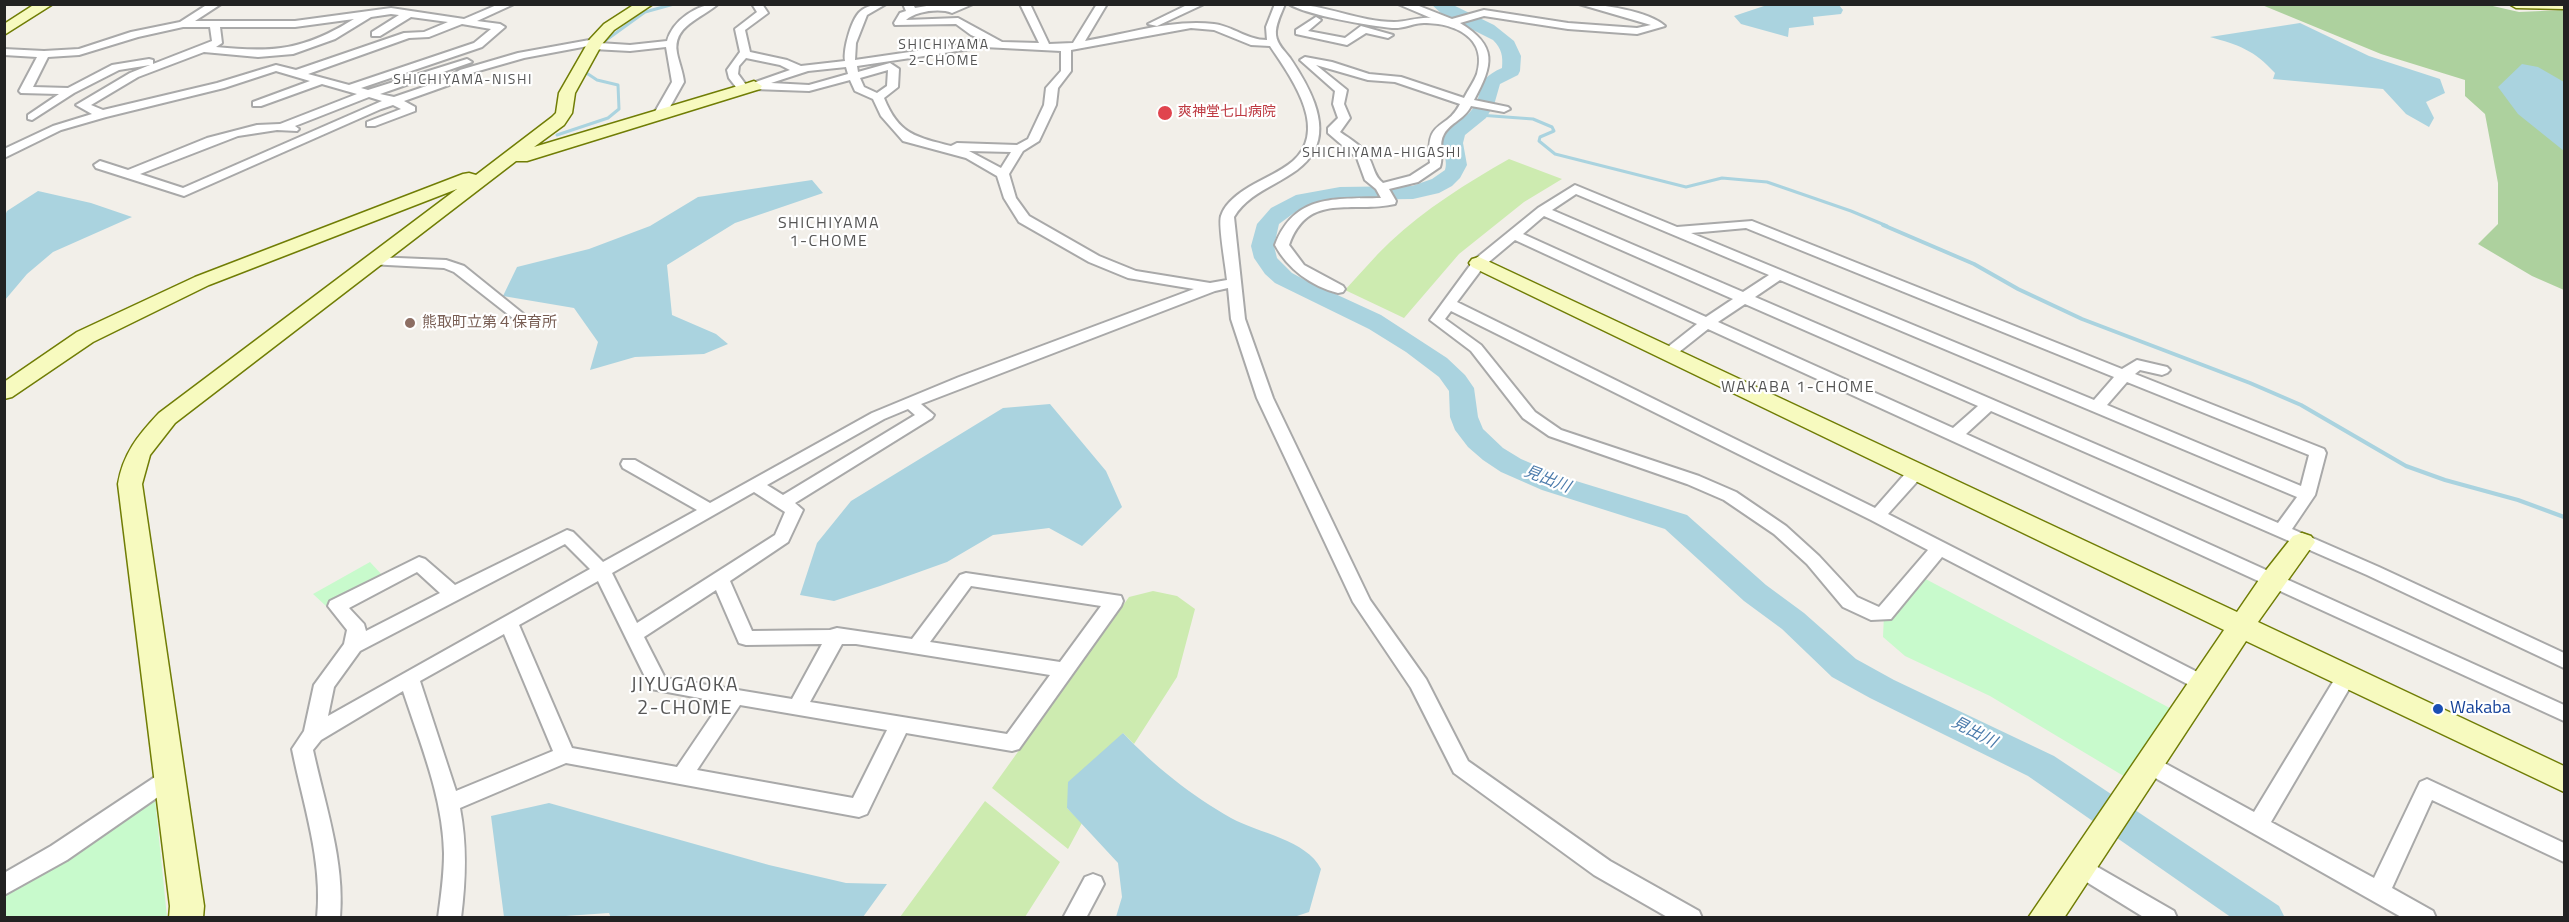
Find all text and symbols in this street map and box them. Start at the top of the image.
district label: SHICHIYAMA 2-CHOME [898,38,990,70]
district label: SHICHIYAMA-NISHI [393,73,533,89]
marker: 爽神堂七山病院 [1156,104,1174,122]
place label: 爽神堂七山病院 [1178,105,1276,121]
district label: SHICHIYAMA-HIGASHI [1302,146,1462,162]
district label: SHICHIYAMA 1-CHOME [778,214,880,252]
place label: 熊取町立第４保育所 [422,314,557,332]
marker: 熊取町立第４保育所 [403,316,417,330]
district label: WAKABA 1-CHOME [1721,378,1875,398]
water label: 見出川 [1521,462,1573,498]
district label: JIYUGAOKA 2-CHOME [631,674,739,721]
place label: Wakaba [2450,698,2511,720]
marker: Wakaba [2431,702,2445,716]
water label: 見出川 [1948,714,2000,752]

